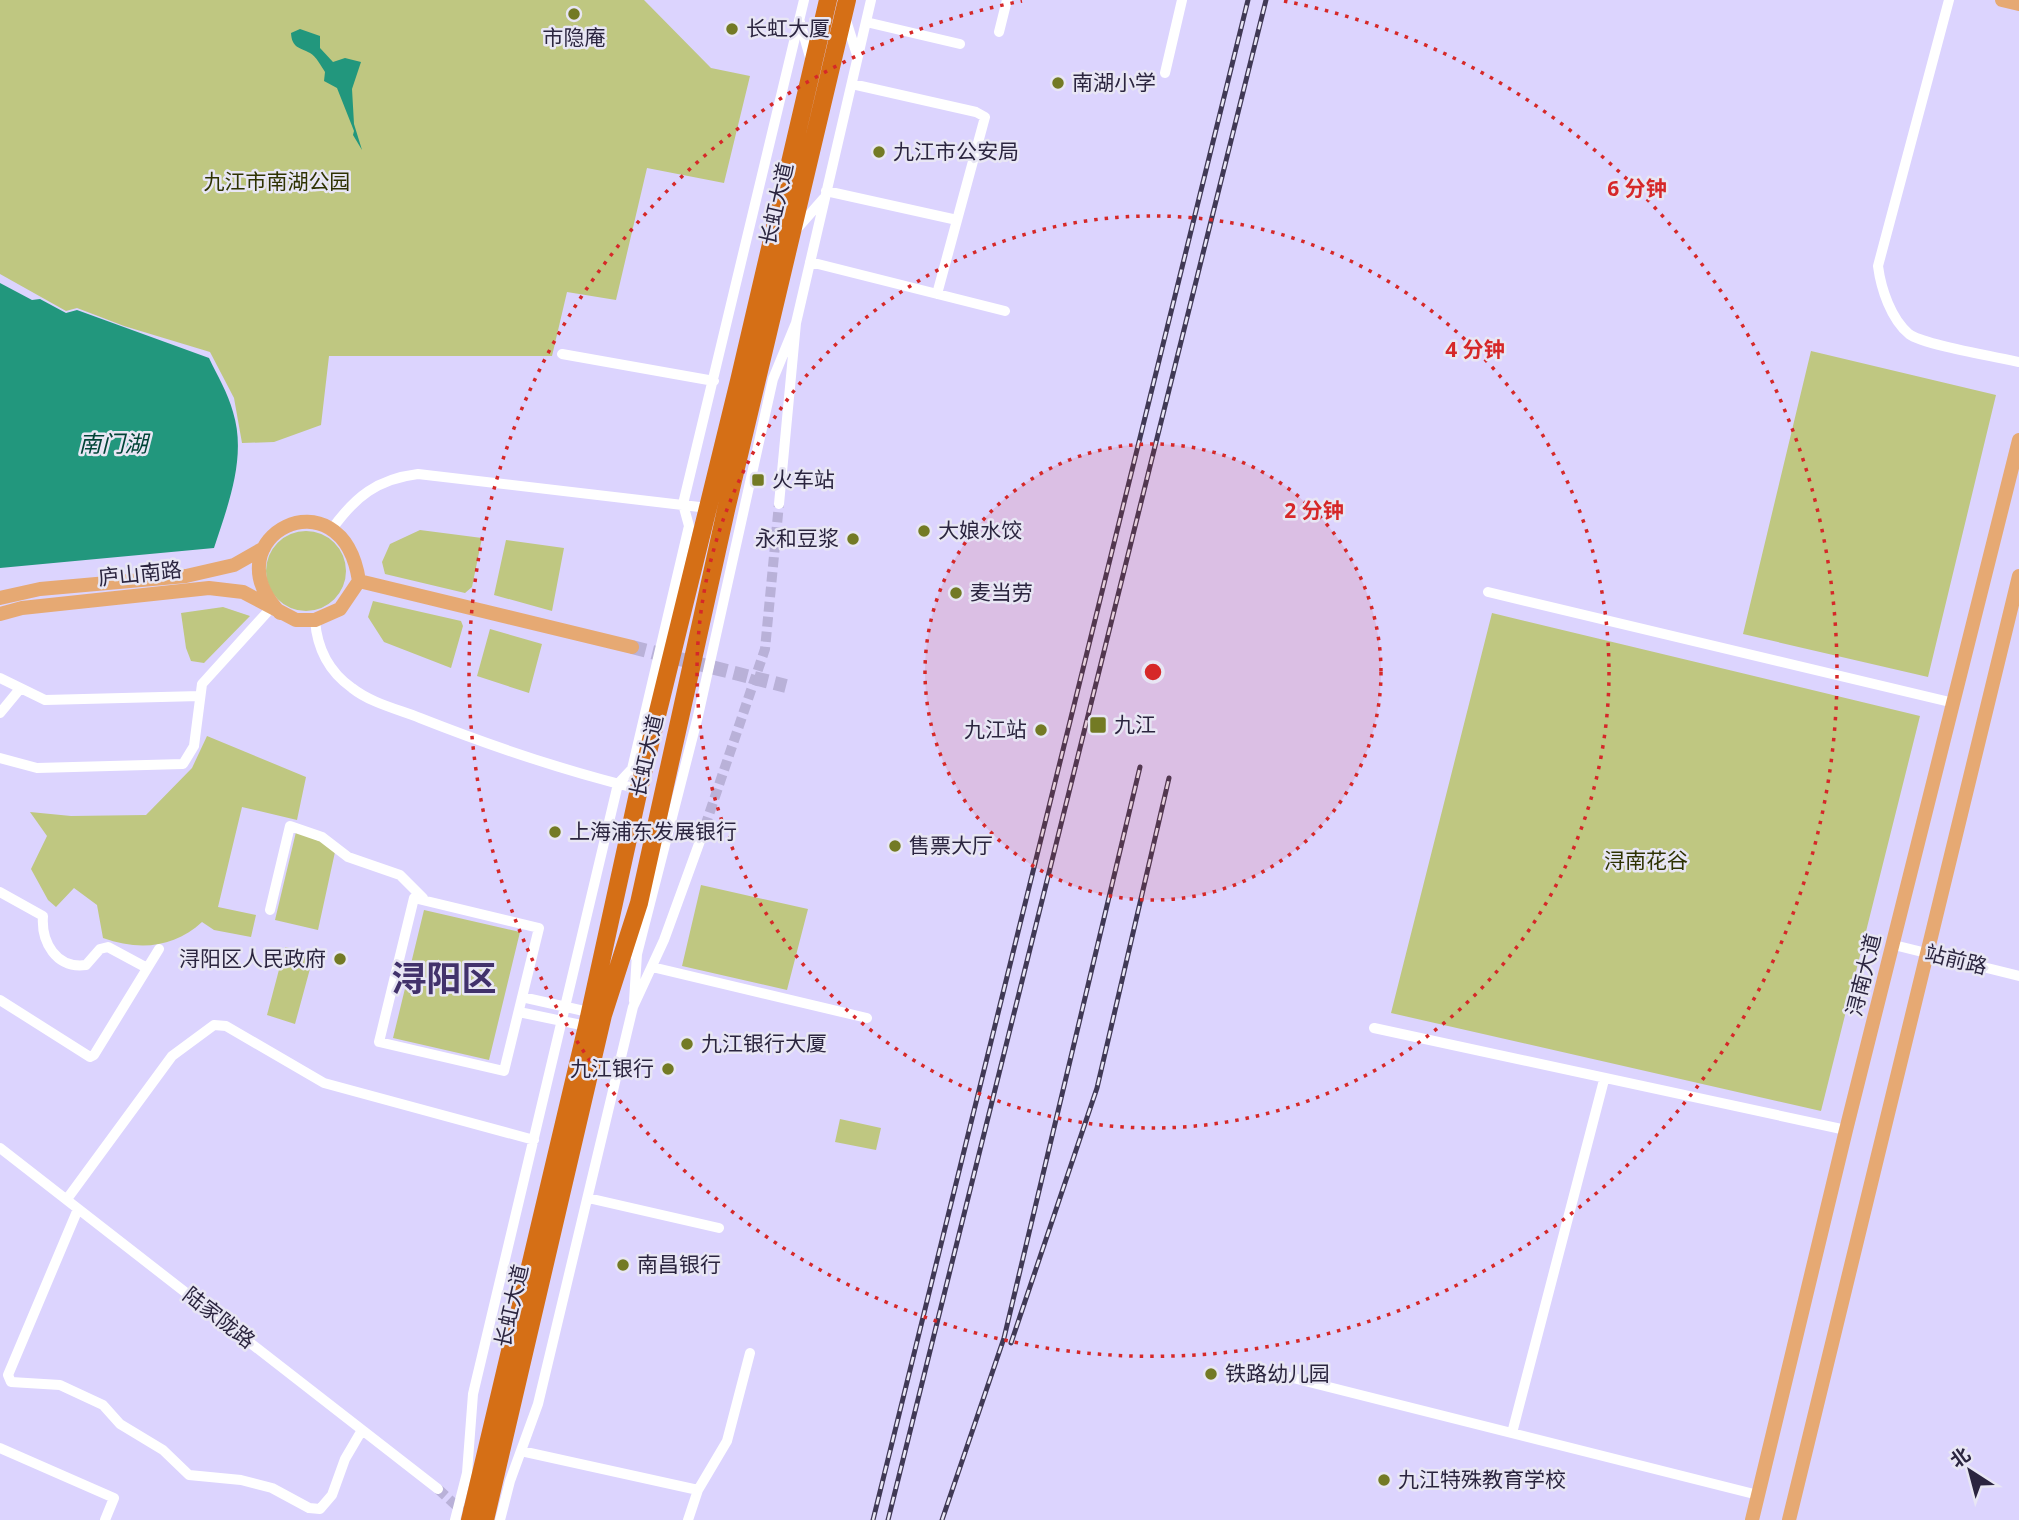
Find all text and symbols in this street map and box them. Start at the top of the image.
marker: 市隐庵 [566,6,582,22]
place label: 长虹大厦 [746,14,830,42]
marker: 长虹大厦 [724,21,740,37]
place label: 市隐庵 [543,23,606,51]
place label: 南湖小学 [1072,68,1156,96]
marker: 南湖小学 [1050,75,1066,91]
place label: 九江市公安局 [893,137,1019,165]
marker: 九江市公安局 [871,144,887,160]
street label: 长虹大道 [753,160,799,248]
park label: 九江市南湖公园 [204,167,351,195]
text: 6 分钟 [1607,174,1667,202]
text: 4 分钟 [1445,335,1505,363]
water label: 南门湖 [79,427,151,459]
place label: 火车站 [772,465,835,493]
marker: 火车站 [750,472,766,488]
text: 2 分钟 [1284,496,1344,524]
place label: 大娘水饺 [938,516,1022,544]
marker: 大娘水饺 [916,523,932,539]
place label: 永和豆浆 [755,524,839,552]
marker: 永和豆浆 [845,531,861,547]
street label: 庐山南路 [97,555,183,591]
place label: 麦当劳 [970,578,1033,606]
marker: 麦当劳 [948,585,964,601]
centre of rings [1141,660,1165,684]
place label: 九江 [1114,710,1156,738]
street label: 长虹大道 [623,712,669,800]
place label: 九江站 [964,715,1027,743]
marker: 九江 [1088,715,1108,735]
marker: 九江站 [1033,722,1049,738]
place label: 上海浦东发展银行 [569,817,737,845]
marker: 上海浦东发展银行 [547,824,563,840]
place label: 售票大厅 [909,831,993,859]
marker: 售票大厅 [887,838,903,854]
park label: 浔南花谷 [1604,846,1688,874]
street label: 浔南大道 [1839,931,1887,1019]
street label: 站前路 [1922,938,1990,980]
place label: 浔阳区人民政府 [179,944,326,972]
marker: 浔阳区人民政府 [332,951,348,967]
district label: 浔阳区 [391,954,497,1001]
place label: 九江银行大厦 [701,1029,827,1057]
marker: 九江银行大厦 [679,1036,695,1052]
place label: 九江银行 [570,1054,654,1082]
marker: 九江银行 [660,1061,676,1077]
place label: 南昌银行 [637,1250,721,1278]
marker: 南昌银行 [615,1257,631,1273]
street label: 长虹大道 [488,1262,534,1350]
street label: 陆家陇路 [178,1280,261,1354]
place label: 铁路幼儿园 [1225,1359,1330,1387]
marker: 铁路幼儿园 [1203,1366,1219,1382]
north arrow [1935,1436,2005,1506]
text: 北 [1945,1441,1975,1473]
place label: 九江特殊教育学校 [1398,1465,1566,1493]
marker: 九江特殊教育学校 [1376,1472,1392,1488]

